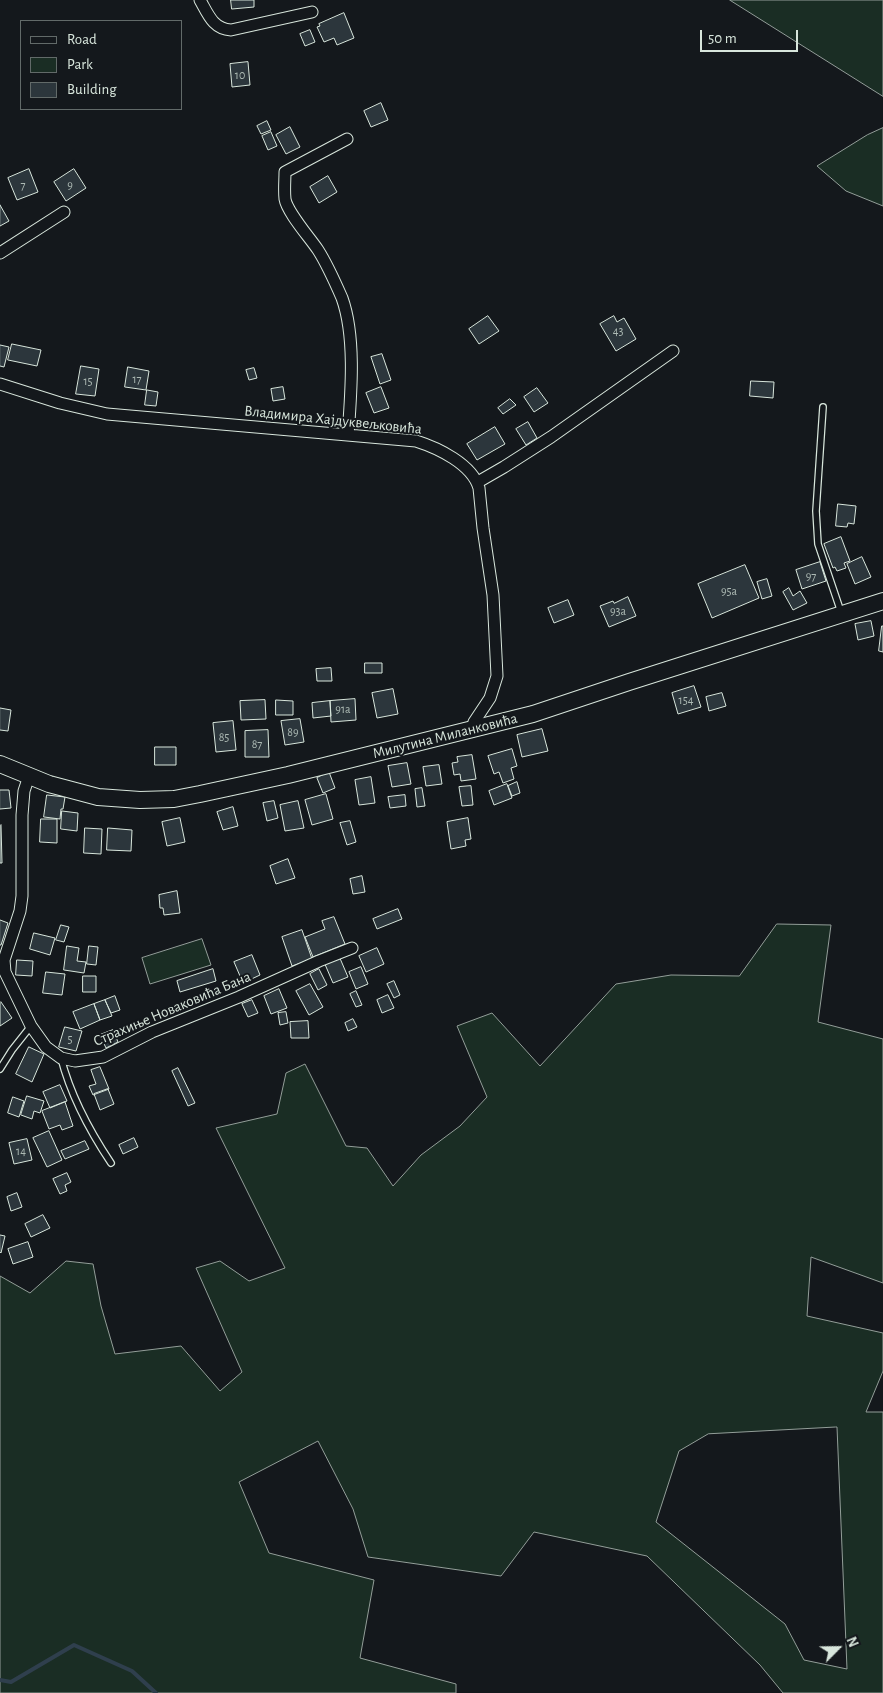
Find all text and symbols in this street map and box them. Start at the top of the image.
legend [20,20,182,110]
scale bar [703,20,800,52]
text: 50 m [708,31,737,46]
text: Road [67,32,97,47]
text: Park [67,57,93,72]
house number: 10 [235,68,245,82]
text: Building [67,82,117,97]
house number: 7 [20,178,26,192]
house number: 9 [67,178,73,192]
house number: 43 [613,324,623,338]
house number: 17 [132,372,142,386]
house number: 15 [83,374,93,388]
street label: Владимира Хајдуквељковића [243,402,423,438]
house number: 97 [806,569,816,583]
house number: 95a [721,584,737,598]
house number: 93a [610,604,626,618]
house number: 154 [679,693,693,707]
house number: 91a [335,702,351,716]
street label: Милутина Миланковића [371,709,519,763]
house number: 89 [287,725,299,739]
house number: 85 [219,730,229,744]
house number: 87 [252,737,262,751]
street label: Страхиње Новаковића Бана [90,968,254,1050]
house number: 5 [67,1032,73,1046]
house number: 14 [16,1144,26,1158]
north arrow [813,1623,863,1673]
text: N [843,1635,860,1649]

